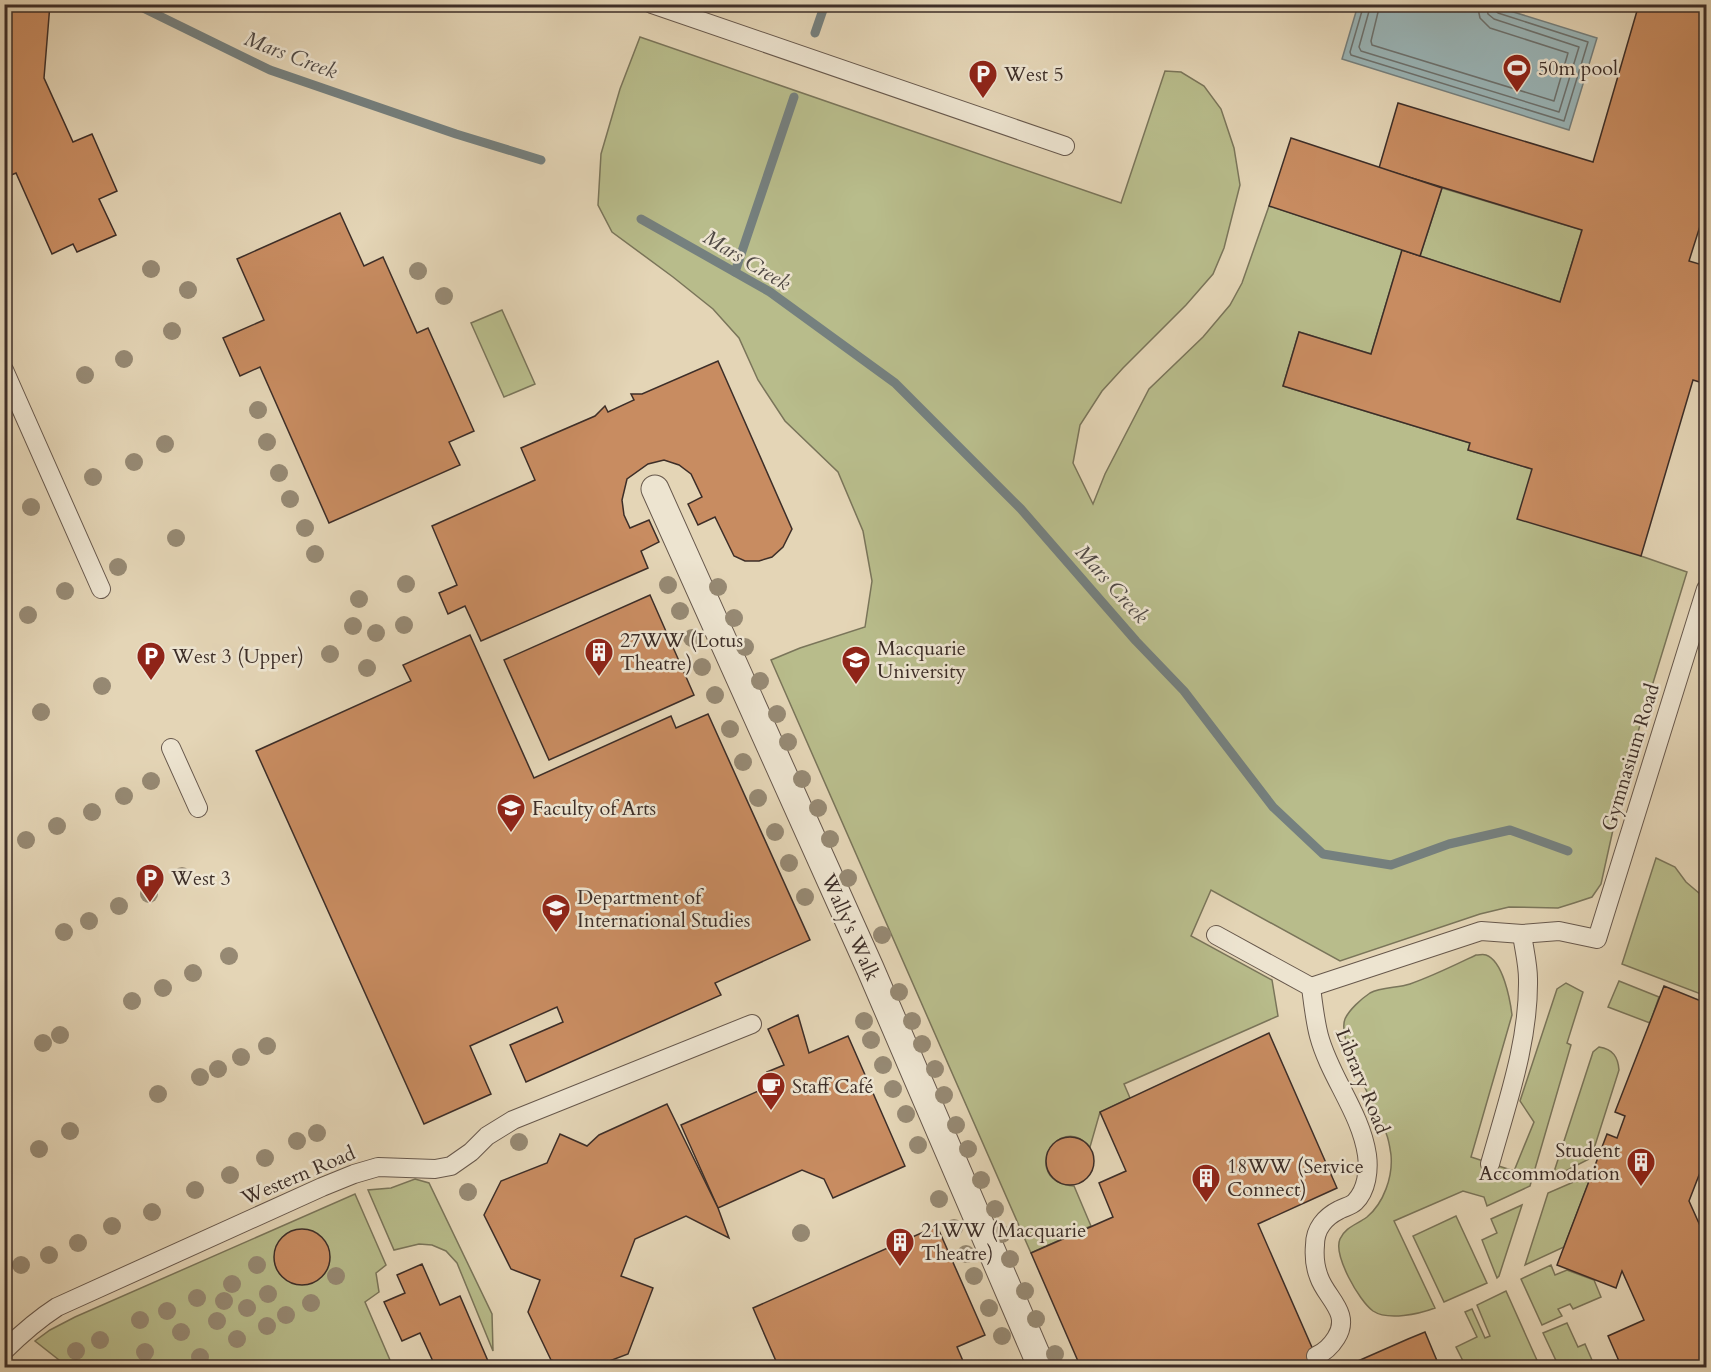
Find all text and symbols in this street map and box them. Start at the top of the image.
water label: Mars Creek [240,24,342,87]
sports icon: 50m pool [1501,52,1533,94]
place label: 50m pool [1538,55,1618,82]
parking icon: West 5 [967,58,999,100]
place label: West 5 [1003,61,1064,88]
water label: Mars Creek [698,223,796,298]
water label: Mars Creek [1068,538,1155,631]
place label: 27WW (Lotus Theatre) [620,627,743,677]
place label: Macquarie University [877,635,966,685]
building icon: 27WW (Lotus Theatre) [583,636,615,678]
parking icon: West 3 (Upper) [135,640,167,682]
place label: West 3 (Upper) [171,643,304,670]
school or university icon: Macquarie University [840,644,872,686]
street label: Gymnasium Road [1595,680,1666,834]
school or university icon: Faculty of Arts [495,792,527,834]
place label: Faculty of Arts [532,795,656,822]
parking icon: West 3 [134,862,166,904]
place label: West 3 [170,865,231,892]
street label: Wally's Walk [814,868,886,985]
place label: Department of International Studies [577,884,750,934]
school or university icon: Department of International Studies [540,892,572,934]
street label: Library Road [1329,1024,1396,1138]
cafe icon: Staff Café [755,1070,787,1112]
place label: Staff Café [792,1073,873,1100]
place label: Student Accommodation [1479,1137,1621,1187]
street label: Western Road [236,1139,360,1212]
building icon: Student Accommodation [1625,1146,1657,1188]
place label: 18WW (Service Connect) [1227,1153,1364,1203]
building icon: 18WW (Service Connect) [1190,1162,1222,1204]
place label: 21WW (Macquarie Theatre) [921,1217,1086,1267]
building icon: 21WW (Macquarie Theatre) [884,1226,916,1268]

